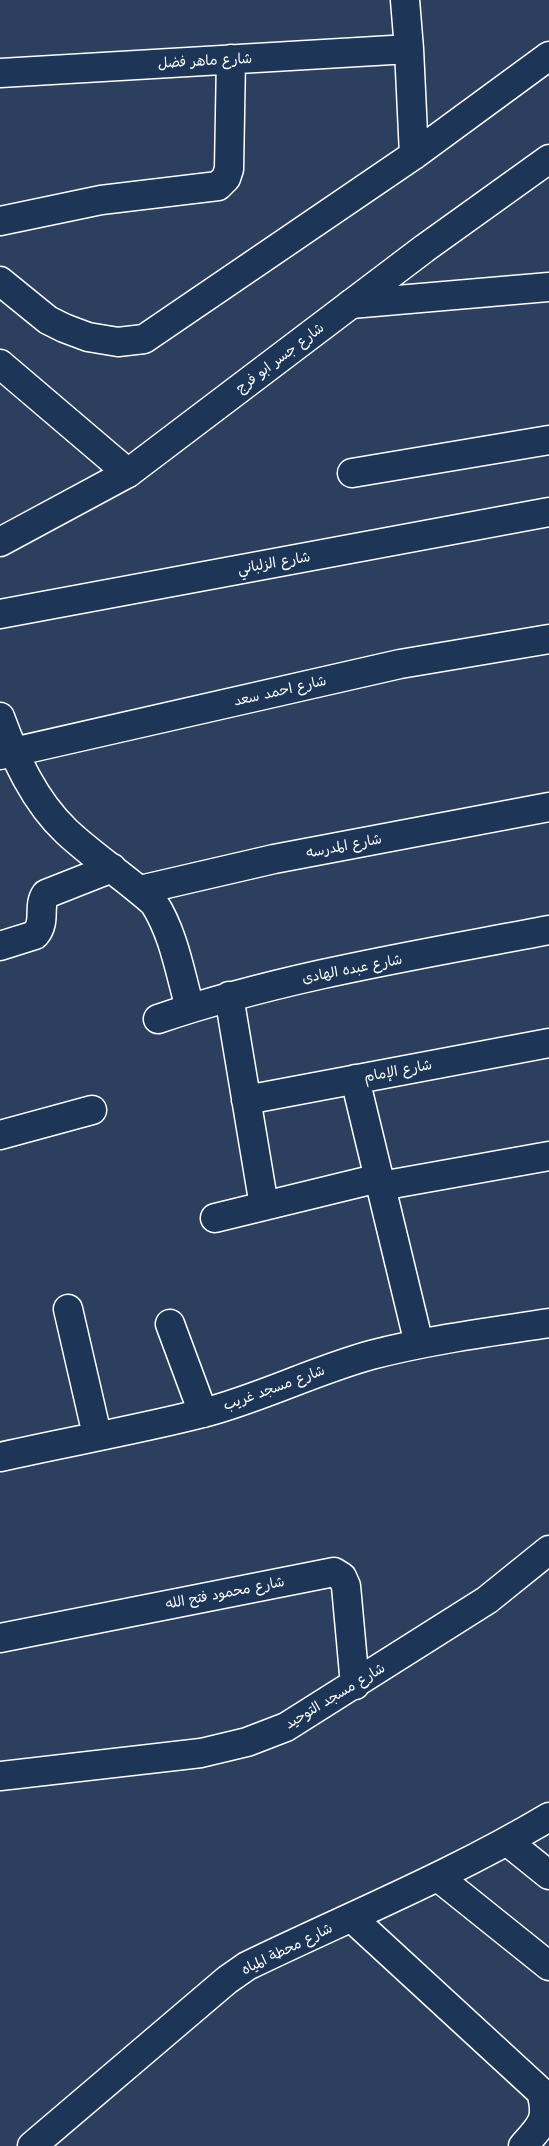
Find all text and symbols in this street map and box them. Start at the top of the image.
street label: شارع ماهر فضل [157,50,253,72]
street label: شارع جسر ابو فرج [233,319,327,397]
street label: شارع الزلباني [236,548,312,578]
street label: شارع احمد سعد [232,672,328,710]
street label: شارع المدرسه [305,830,383,862]
street label: شارع عبده الهادى [300,951,404,987]
street label: شارع الإمام [363,1056,433,1086]
street label: شارع مسجد غريب [221,1362,327,1414]
street label: شارع محمود فتح الله [164,1573,286,1613]
street label: شارع مسجد التوحيد [282,1659,388,1733]
street label: شارع محطة المياه [239,1920,335,1978]

